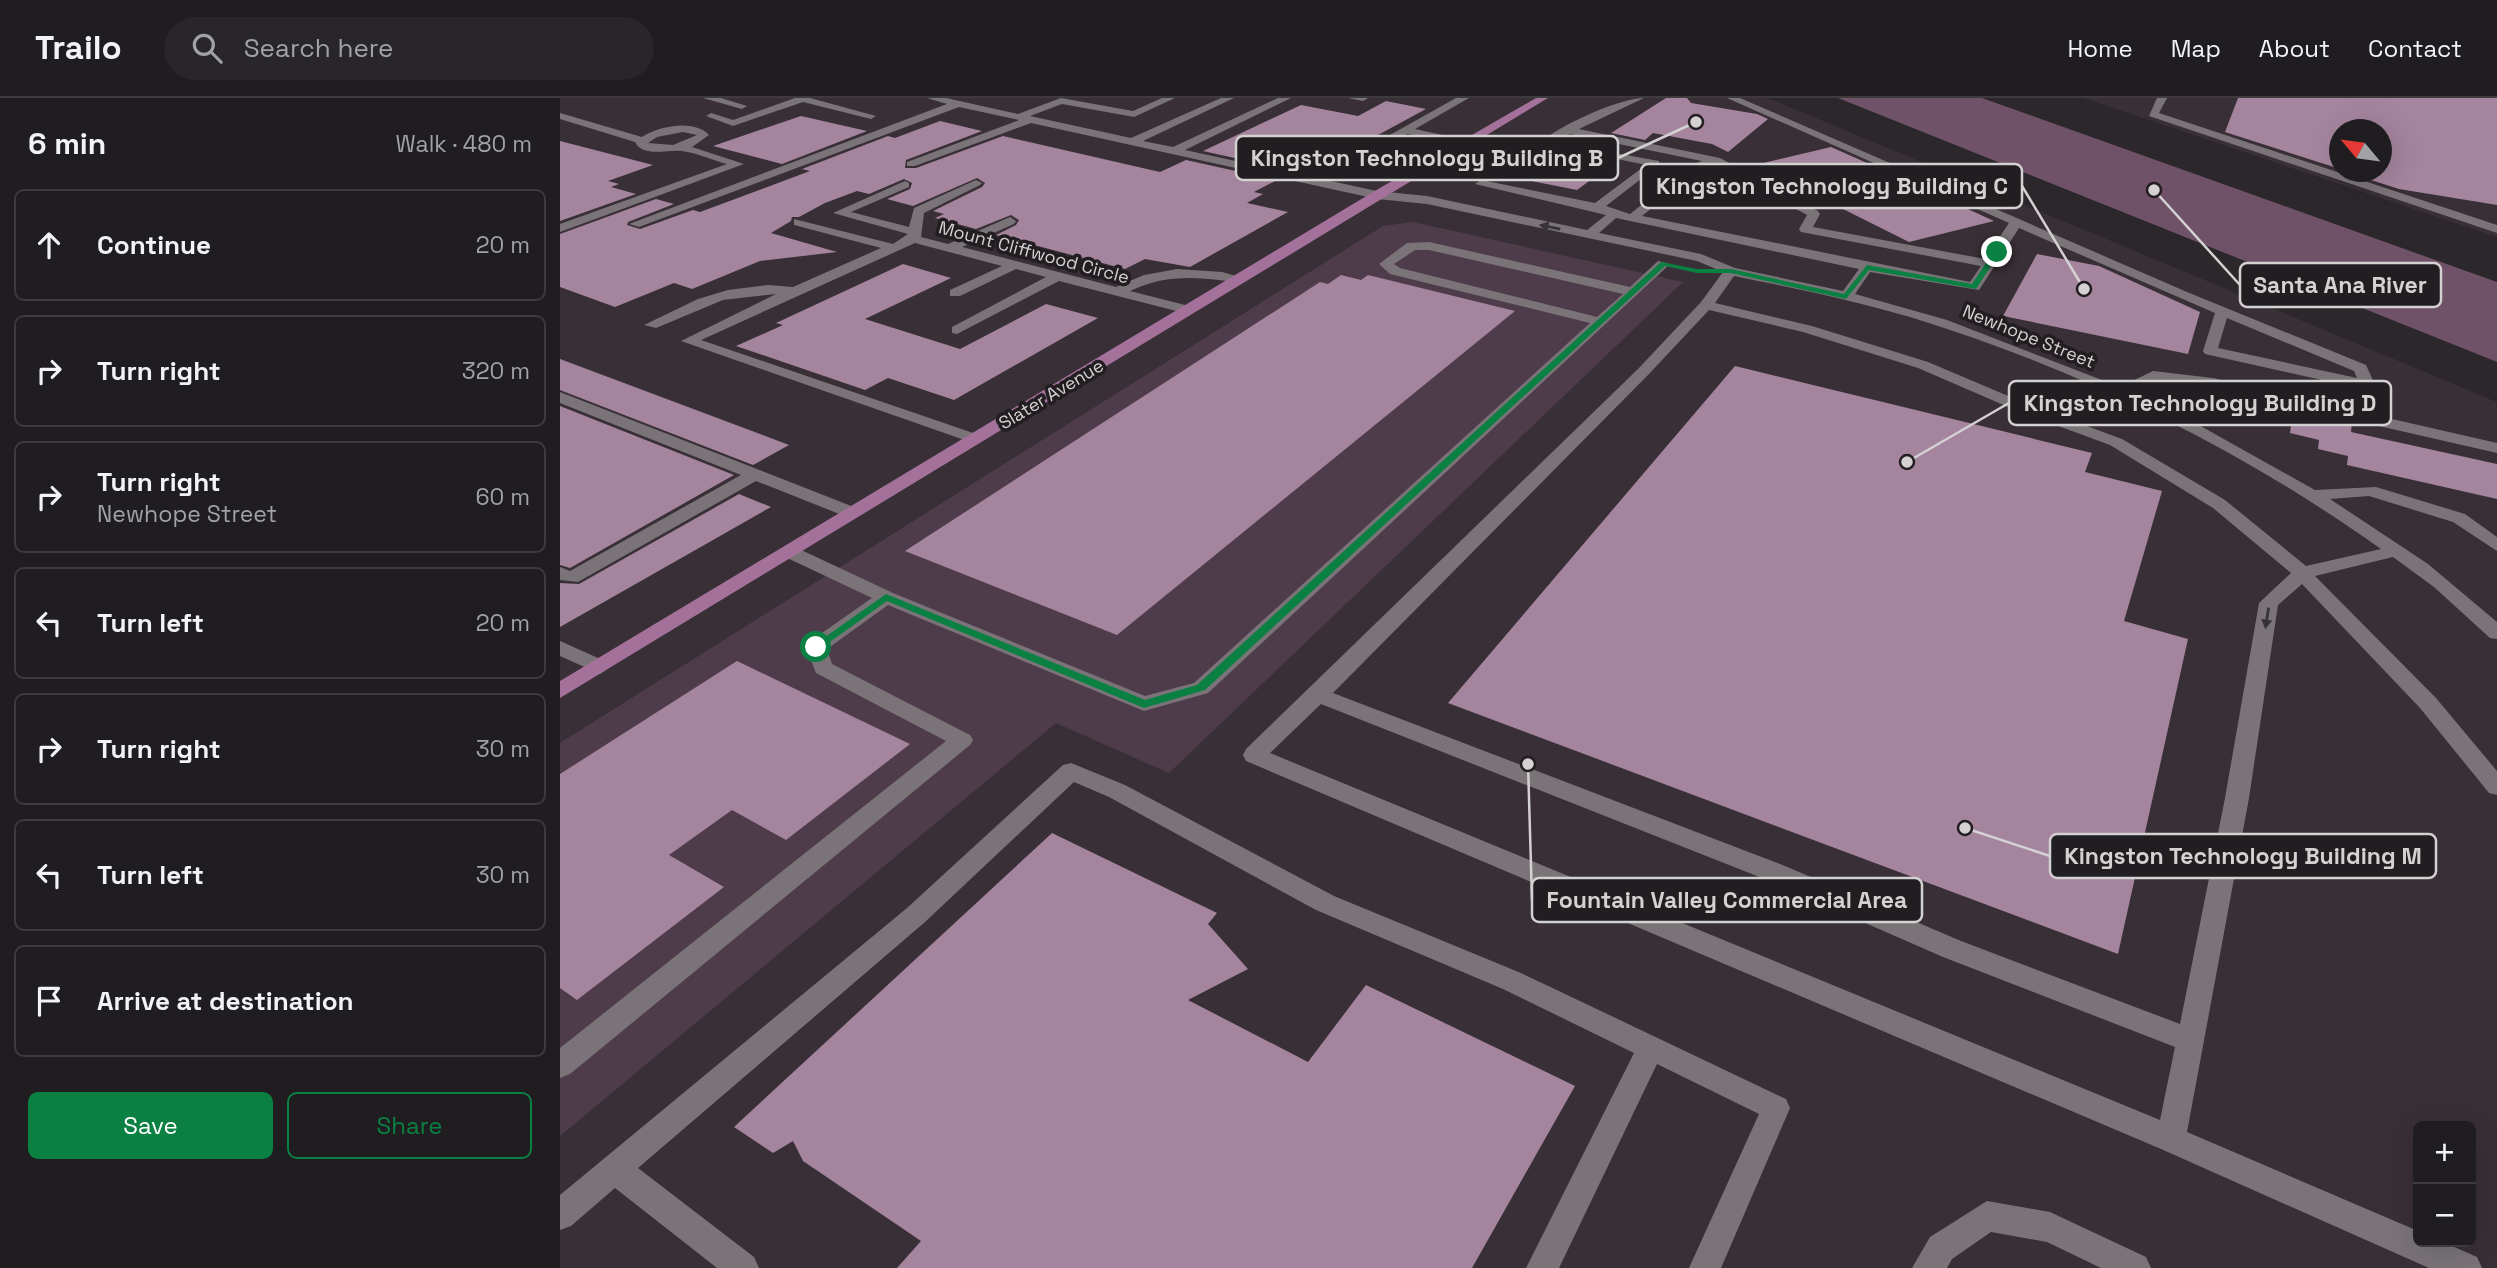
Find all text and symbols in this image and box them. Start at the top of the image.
search box [164,17,654,80]
text: Trailo [35,27,122,69]
icon: search [188,29,226,67]
text: Search here [244,31,394,65]
text: Home [2067,33,2133,64]
text: Map [2171,33,2221,64]
text: About [2259,33,2330,64]
text: Contact [2368,33,2462,64]
north arrow [2329,119,2392,182]
text: 6 min [28,124,106,163]
text: Walk · 480 m [396,129,532,159]
callout: Kingston Technology Building B [1236,136,1618,180]
text: Kingston Technology Building B [1251,143,1603,173]
callout: Kingston Technology Building C [1641,164,2022,208]
text: Kingston Technology Building C [1656,171,2008,201]
street label: Mount Cliffwood Circle [936,215,1132,289]
one-way arrow [1539,221,1561,232]
icon: ahead [30,226,68,264]
text: Continue [97,228,211,262]
text: 20 m [476,230,530,260]
route end [1981,236,2012,267]
callout: Santa Ana River [2240,263,2441,307]
text: Santa Ana River [2253,270,2427,300]
street label: Newhope Street [1959,299,2099,373]
icon: right [30,352,68,390]
text: Turn right [97,354,221,388]
street label: Slater Avenue [994,354,1108,434]
text: 320 m [462,356,530,386]
callout: Kingston Technology Building D [2009,381,2391,425]
text: Kingston Technology Building D [2024,388,2376,418]
text: Turn right [97,465,221,499]
icon: right [30,478,68,516]
text: 60 m [475,482,530,512]
text: Newhope Street [97,499,277,529]
icon: left [30,604,68,642]
text: Turn left [97,606,204,640]
one-way arrow [2261,607,2272,629]
text: 20 m [476,608,530,638]
route start [800,631,831,662]
icon: right [30,730,68,768]
text: Turn right [97,732,221,766]
text: 30 m [476,734,530,764]
callout: Kingston Technology Building M [2050,834,2436,878]
text: Kingston Technology Building M [2064,841,2422,871]
icon: left [30,856,68,894]
text: Turn left [97,858,204,892]
text: 30 m [476,860,530,890]
callout: Fountain Valley Commercial Area [1532,878,1922,922]
text: Fountain Valley Commercial Area [1547,885,1907,915]
icon: arrive [30,982,68,1020]
text: Arrive at destination [97,984,354,1018]
button: Save [28,1092,273,1159]
button: Share [287,1092,532,1159]
map controls [2413,1121,2476,1247]
button: + [2413,1121,2476,1184]
button: − [2413,1184,2476,1247]

